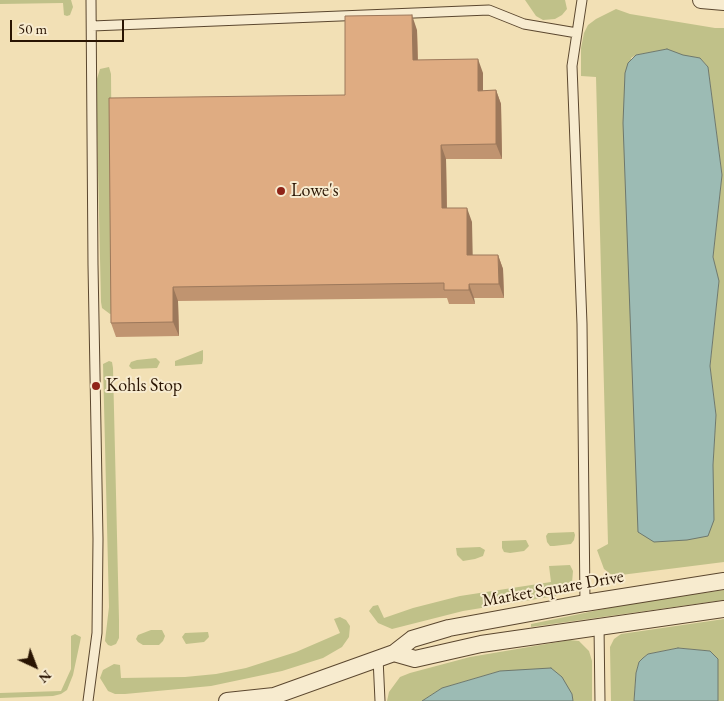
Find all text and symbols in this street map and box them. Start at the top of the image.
scale bar [12,10,126,42]
text: 50 m [18,19,47,38]
place label: Lowe's [291,180,338,202]
marker: Lowe's [275,185,287,197]
place label: Kohls Stop [106,375,182,397]
marker: Kohls Stop [90,380,102,392]
street label: Market Square Drive [481,566,625,612]
north arrow [10,641,60,691]
text: N [35,667,56,687]

